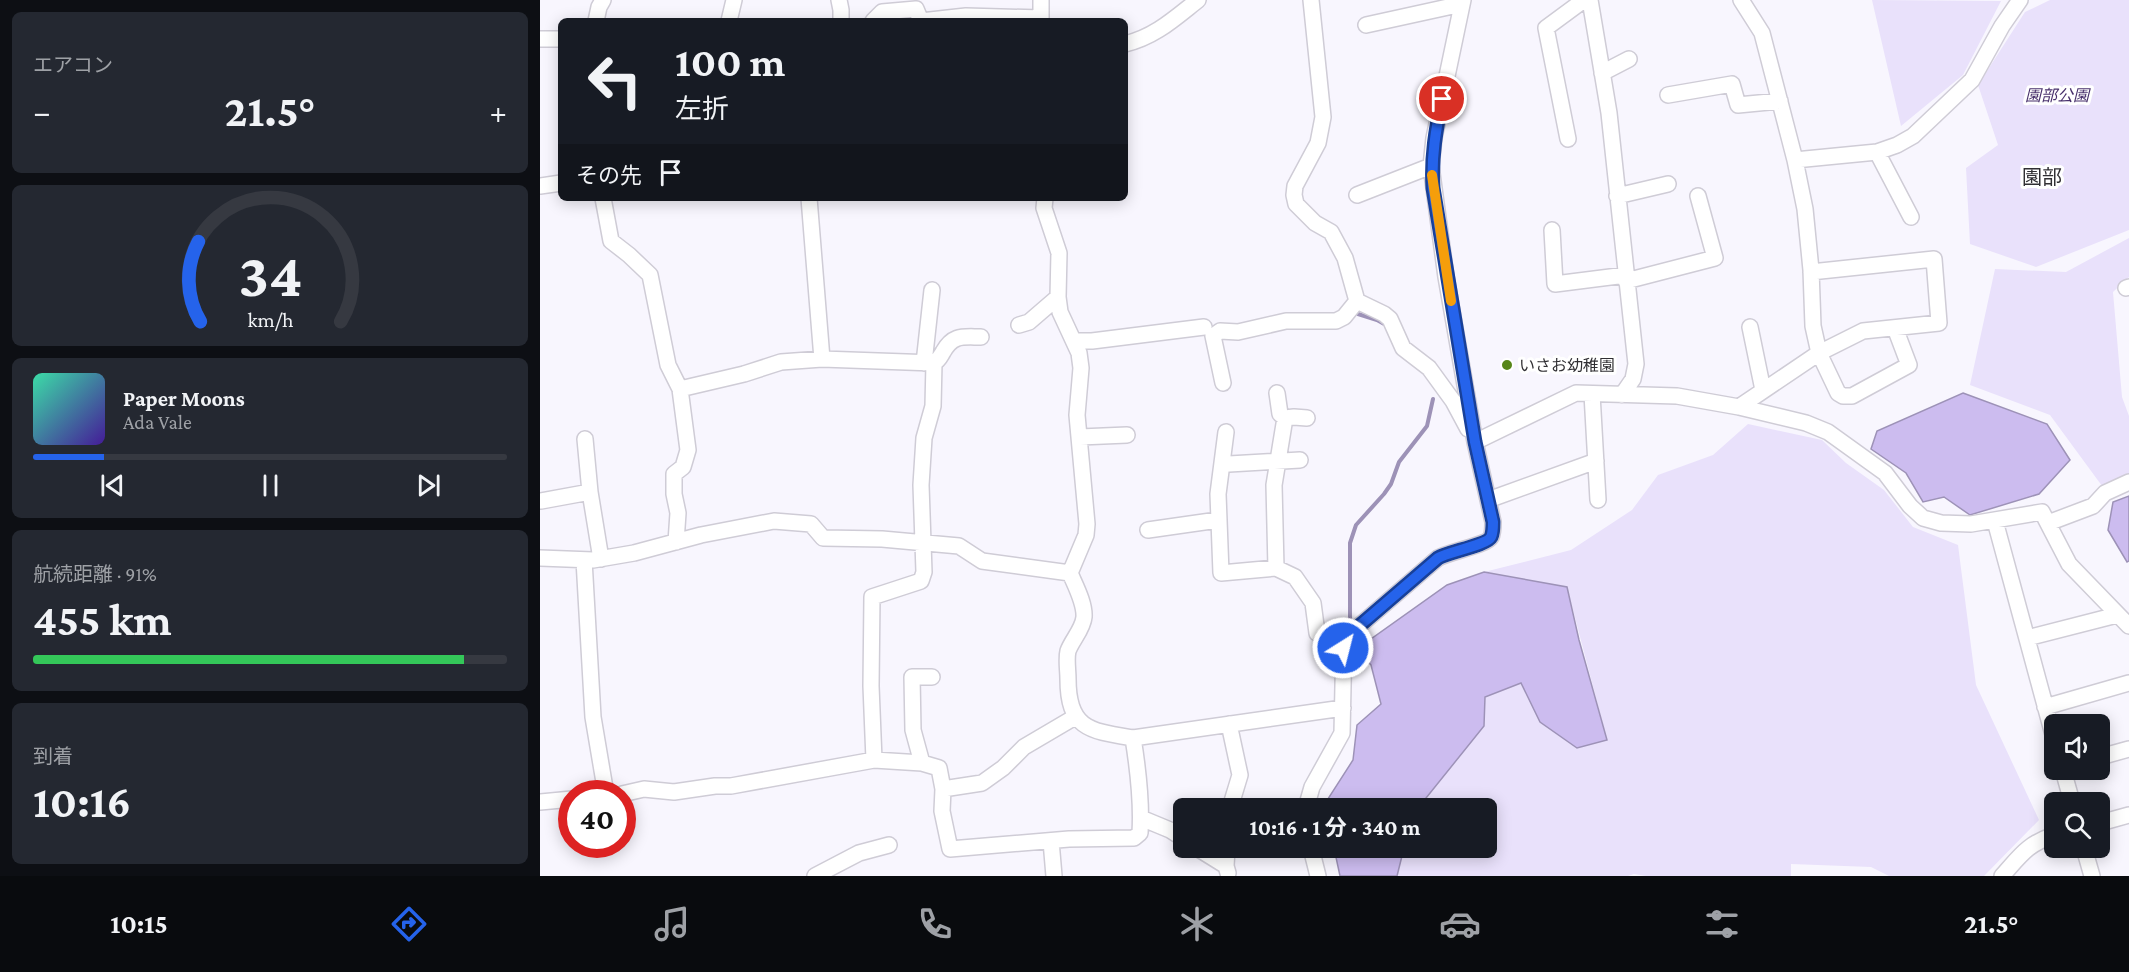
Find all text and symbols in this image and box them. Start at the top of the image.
text: 100 m [675,38,785,85]
icon: left [576,42,654,120]
text: エアコン [33,54,113,76]
pin [1416,73,1467,124]
icon: arrive [1425,82,1458,115]
text: 21.5° [225,86,315,136]
park label: 園部公園 [2025,87,2091,104]
text: − [33,93,50,130]
text: + [490,93,507,130]
text: 左折 [675,94,729,124]
icon: arrive [654,156,687,189]
text: その先 [576,163,642,188]
district label: 園部 [2022,166,2062,188]
text: 34 [238,240,302,309]
text: km/h [247,309,294,333]
place label: いさお幼稚園 [1519,357,1615,374]
marker: いさお幼稚園 [1500,358,1514,372]
text: Paper Moons [123,386,245,411]
text: Ada Vale [123,411,192,433]
icon: previous [96,469,129,502]
icon: pause [254,469,287,502]
icon: next [412,469,445,502]
text: 航続距離 · 91% [33,563,157,585]
text: 455 km [33,595,172,645]
position arrow [1311,616,1375,680]
map controls [2044,714,2110,858]
button: sound [2044,714,2110,780]
text: 到着 [33,745,73,767]
text: 10:16 [33,777,131,827]
speed limit sign: 40 [558,780,636,858]
button: search [2044,792,2110,858]
text: 10:16 · 1 分 · 340 m [1250,815,1420,840]
icon: directions [388,903,430,945]
icon: music [651,903,693,945]
icon: phone [914,903,956,945]
icon: climate [1176,903,1218,945]
icon: car [1439,903,1481,945]
icon: filters [1701,903,1743,945]
text: 10:15 [110,909,168,939]
text: 21.5° [1964,909,2019,939]

